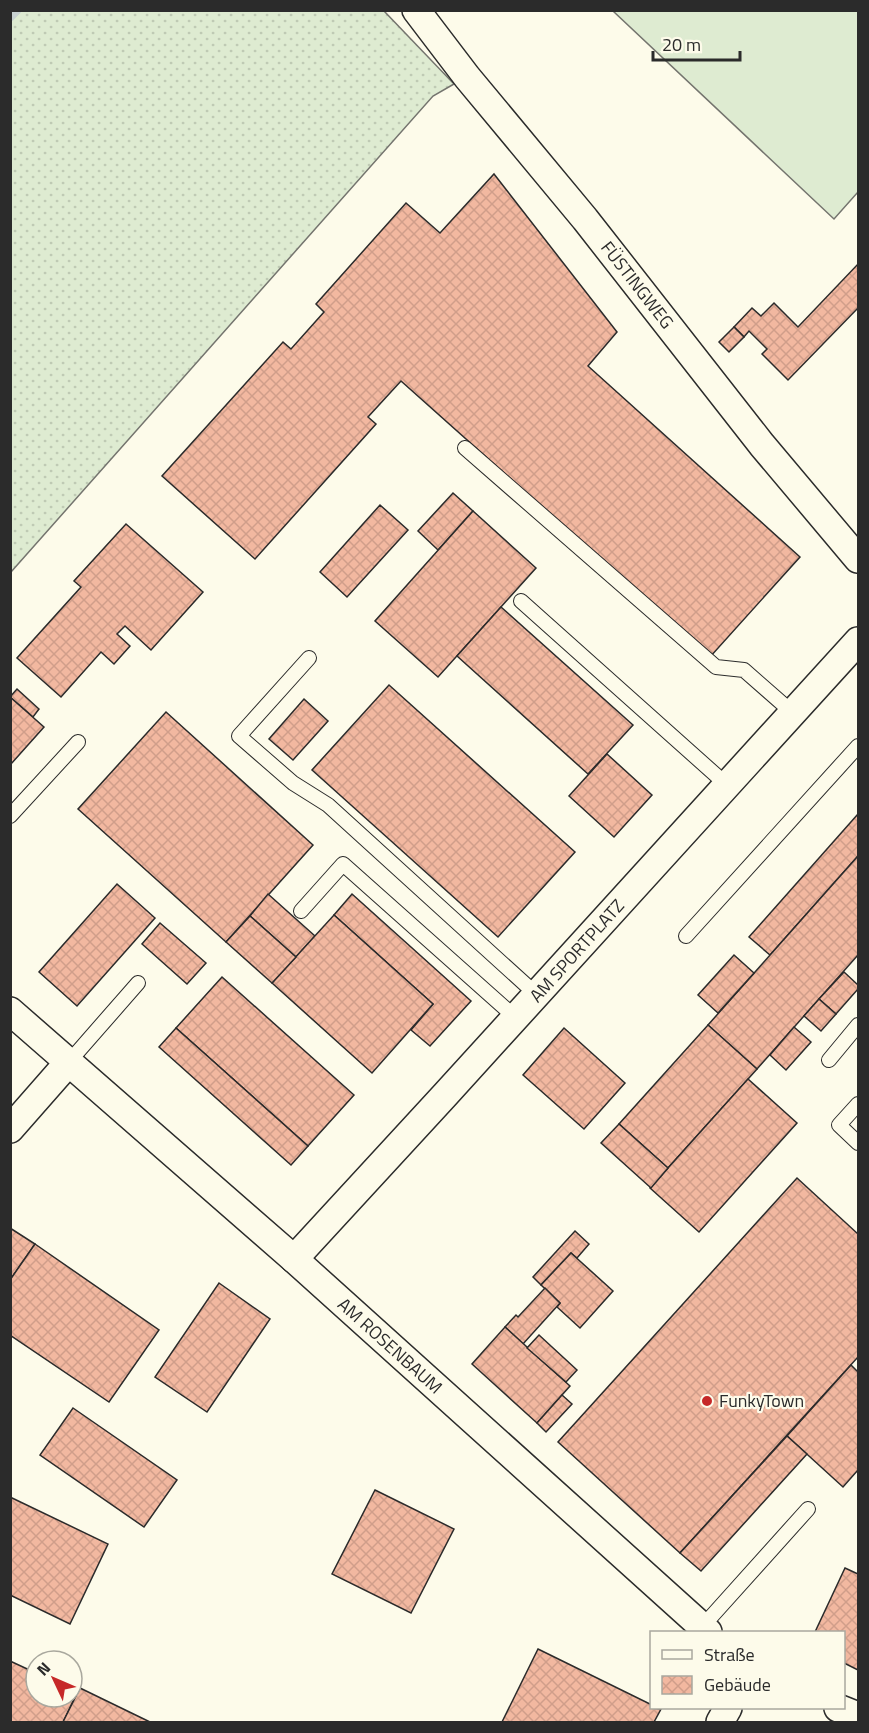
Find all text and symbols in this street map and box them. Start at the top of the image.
scale bar [653,24,740,62]
text: 20 m [662,31,701,58]
street label: FÜSTINGWEG [594,235,680,334]
street label: AM SPORTPLATZ [523,893,630,1008]
street label: AM ROSENBAUM [332,1291,449,1400]
place label: FunkyTown [719,1387,804,1414]
marker: FunkyTown [700,1394,714,1408]
legend [650,1631,845,1709]
text: Straße [704,1641,755,1668]
north arrow [24,1649,84,1709]
text: N [31,1656,56,1681]
text: Gebäude [704,1671,771,1698]

